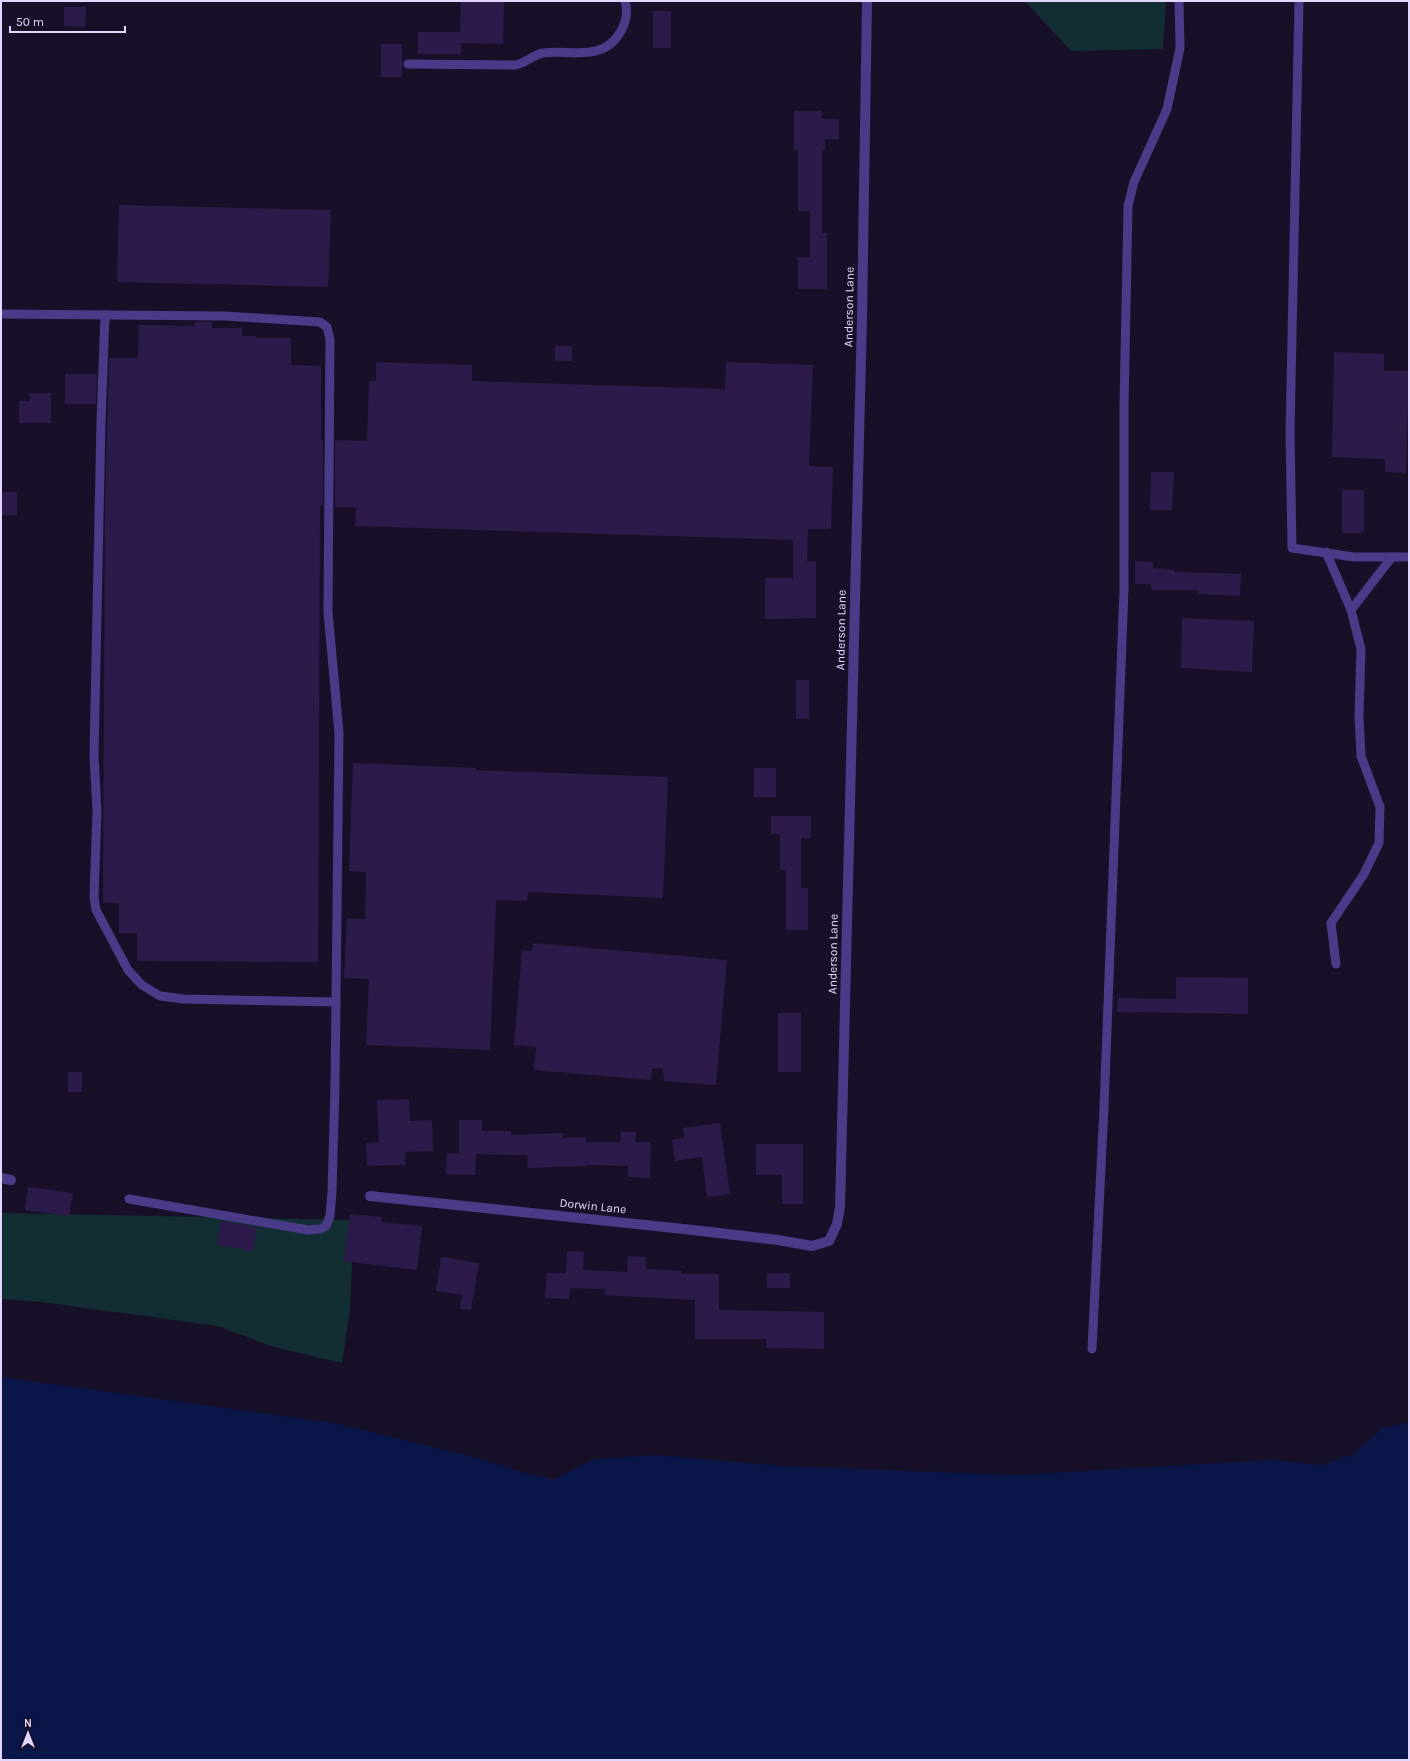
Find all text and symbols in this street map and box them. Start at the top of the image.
scale bar [10,8,125,34]
text: 50 m [16,15,44,29]
street label: Anderson Lane [841,267,857,347]
street label: Anderson Lane [833,590,849,670]
street label: Anderson Lane [825,914,841,994]
street label: Dorwin Lane [559,1196,627,1216]
north arrow [8,1713,48,1753]
text: N [24,1717,32,1730]

